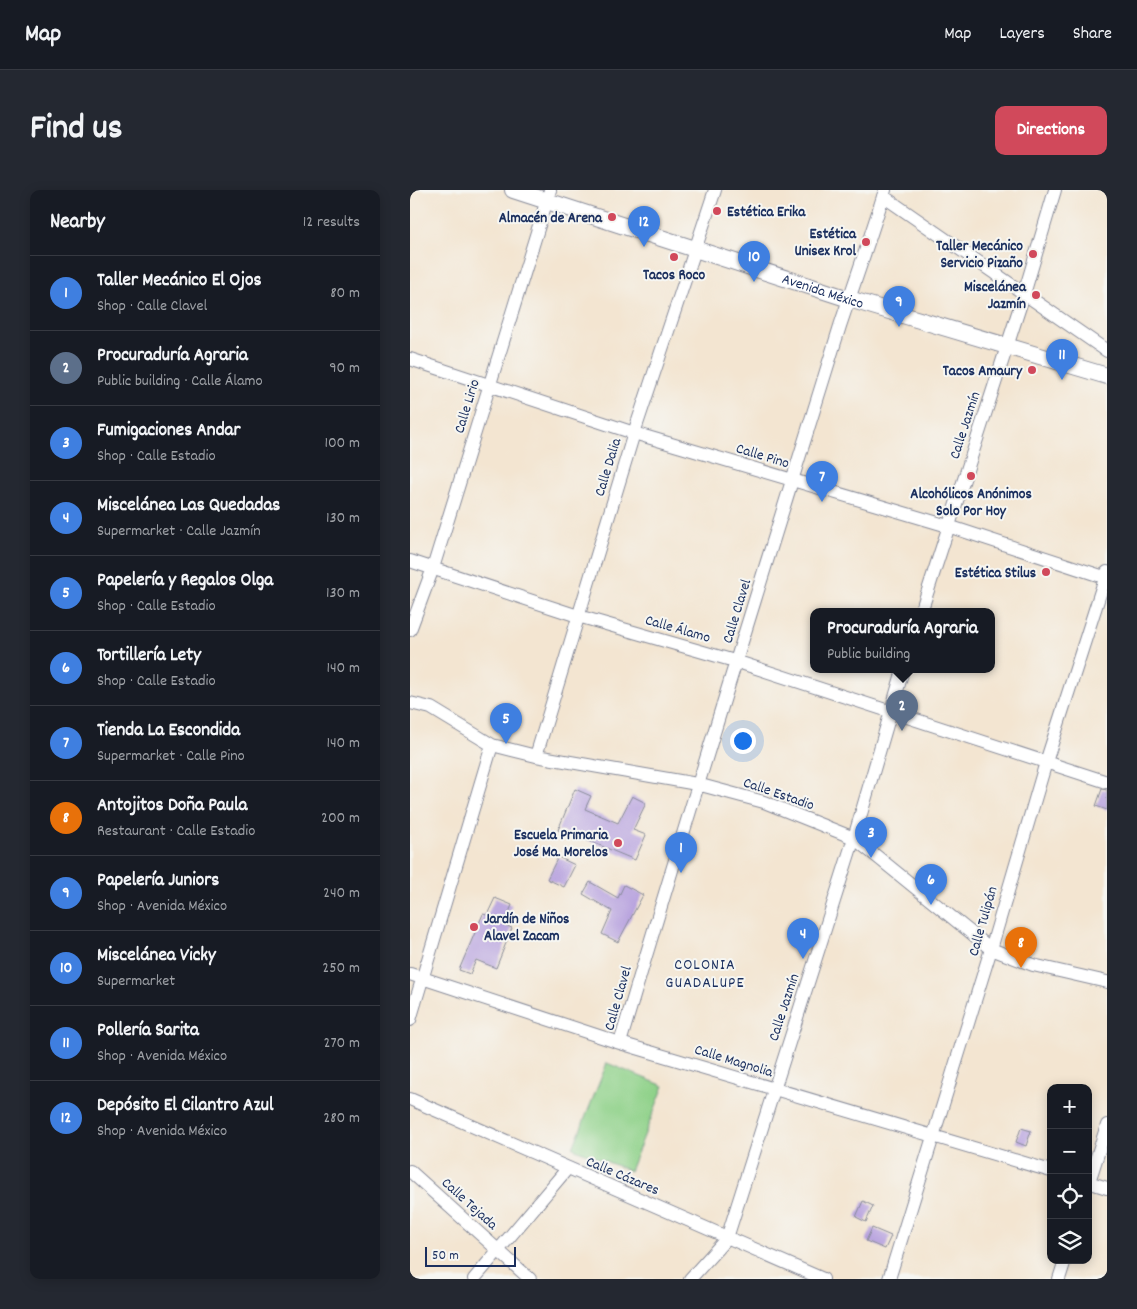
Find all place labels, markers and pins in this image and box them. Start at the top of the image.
place label: Estética Erika [727,202,806,224]
marker: Estética Erika [711,205,723,217]
pin: 12 [628,206,660,247]
place label: Almacén de Arena [499,208,603,230]
marker: Almacén de Arena [606,211,618,223]
place label: Estética Unisex Krol [794,224,857,263]
marker: Estética Unisex Krol [860,236,872,248]
place label: Taller Mecánico Servicio Pizaño [936,236,1023,275]
pin: 10 [738,241,770,282]
marker: Taller Mecánico Servicio Pizaño [1027,248,1039,260]
marker: Tacos Roco [668,251,680,263]
place label: Tacos Roco [643,265,705,287]
place label: Miscelánea Jazmín [964,277,1027,316]
pin: 9 [883,286,915,327]
marker: Miscelánea Jazmín [1030,289,1042,301]
pin: 11 [1046,339,1078,380]
place label: Tacos Amaury [943,361,1023,383]
marker: Tacos Amaury [1026,364,1038,376]
pin: 7 [806,461,838,502]
marker: Alcohólicos Anónimos Solo Por Hoy [965,470,977,482]
place label: Alcohólicos Anónimos Solo Por Hoy [910,484,1032,523]
place label: Estética Stilus [955,563,1036,585]
marker: Estética Stilus [1040,566,1052,578]
pin: 2 [886,690,918,731]
pin: 5 [490,703,522,744]
pin: 3 [855,817,887,858]
place label: Escuela Primaria José Ma. Morelos [514,825,609,864]
pin: 1 [665,832,697,873]
marker: Escuela Primaria José Ma. Morelos [612,837,624,849]
pin: 6 [915,864,947,905]
place label: Jardín de Niños Alavel Zacam [484,909,569,948]
pin: 4 [787,918,819,959]
marker: Jardín de Niños Alavel Zacam [468,921,480,933]
pin: 8 [1005,927,1037,968]

